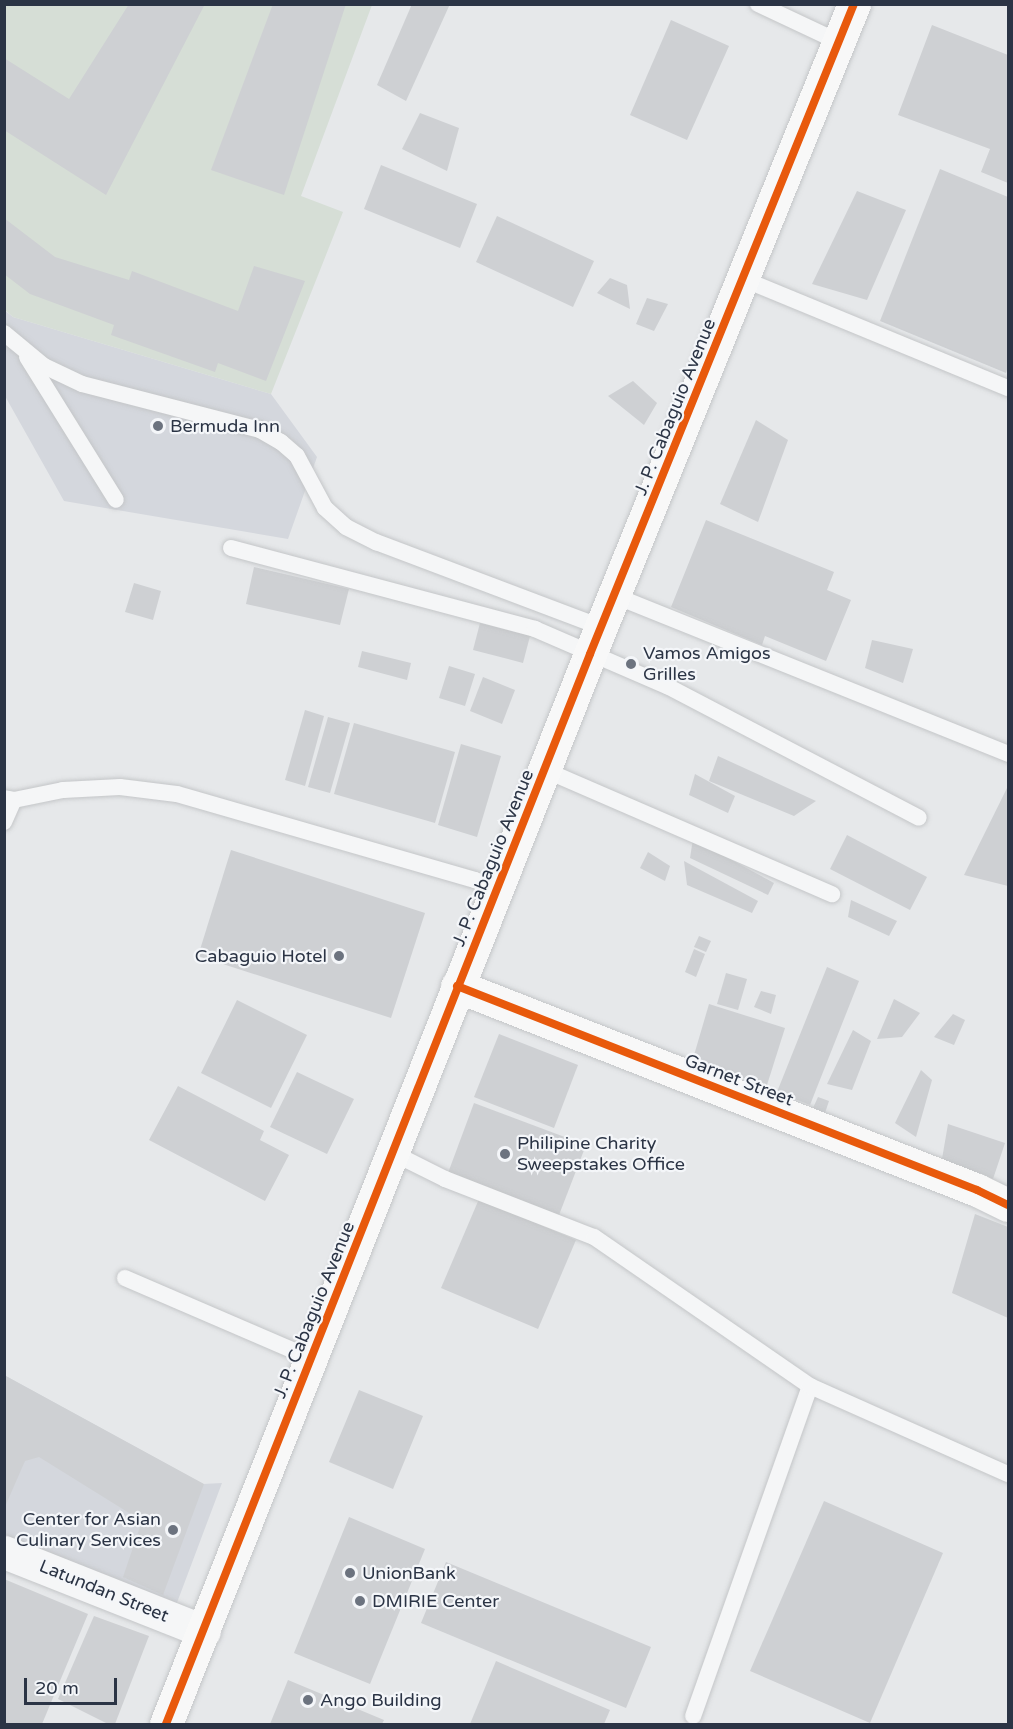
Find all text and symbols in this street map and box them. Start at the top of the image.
street label: J. P. Cabaguio Avenue [630,315,720,499]
place label: Bermuda Inn [170,415,280,437]
marker: Bermuda Inn [151,419,165,433]
place label: Vamos Amigos Grilles [643,643,771,686]
marker: Vamos Amigos Grilles [624,657,638,671]
street label: J. P. Cabaguio Avenue [448,766,538,950]
place label: Cabaguio Hotel [195,945,327,967]
marker: Cabaguio Hotel [332,949,346,963]
street label: Garnet Street [682,1049,796,1111]
place label: Philipine Charity Sweepstakes Office [517,1133,685,1176]
marker: Philipine Charity Sweepstakes Office [498,1147,512,1161]
street label: J. P. Cabaguio Avenue [269,1218,359,1402]
place label: Center for Asian Culinary Services [16,1509,161,1552]
marker: Center for Asian Culinary Services [166,1523,180,1537]
street label: Latundan Street [36,1555,172,1627]
place label: UnionBank [362,1562,456,1584]
marker: UnionBank [343,1566,357,1580]
place label: DMIRIE Center [372,1590,499,1612]
marker: DMIRIE Center [353,1594,367,1608]
scale bar [27,1666,120,1704]
text: 20 m [35,1677,79,1699]
place label: Ango Building [320,1689,442,1711]
marker: Ango Building [301,1693,315,1707]

